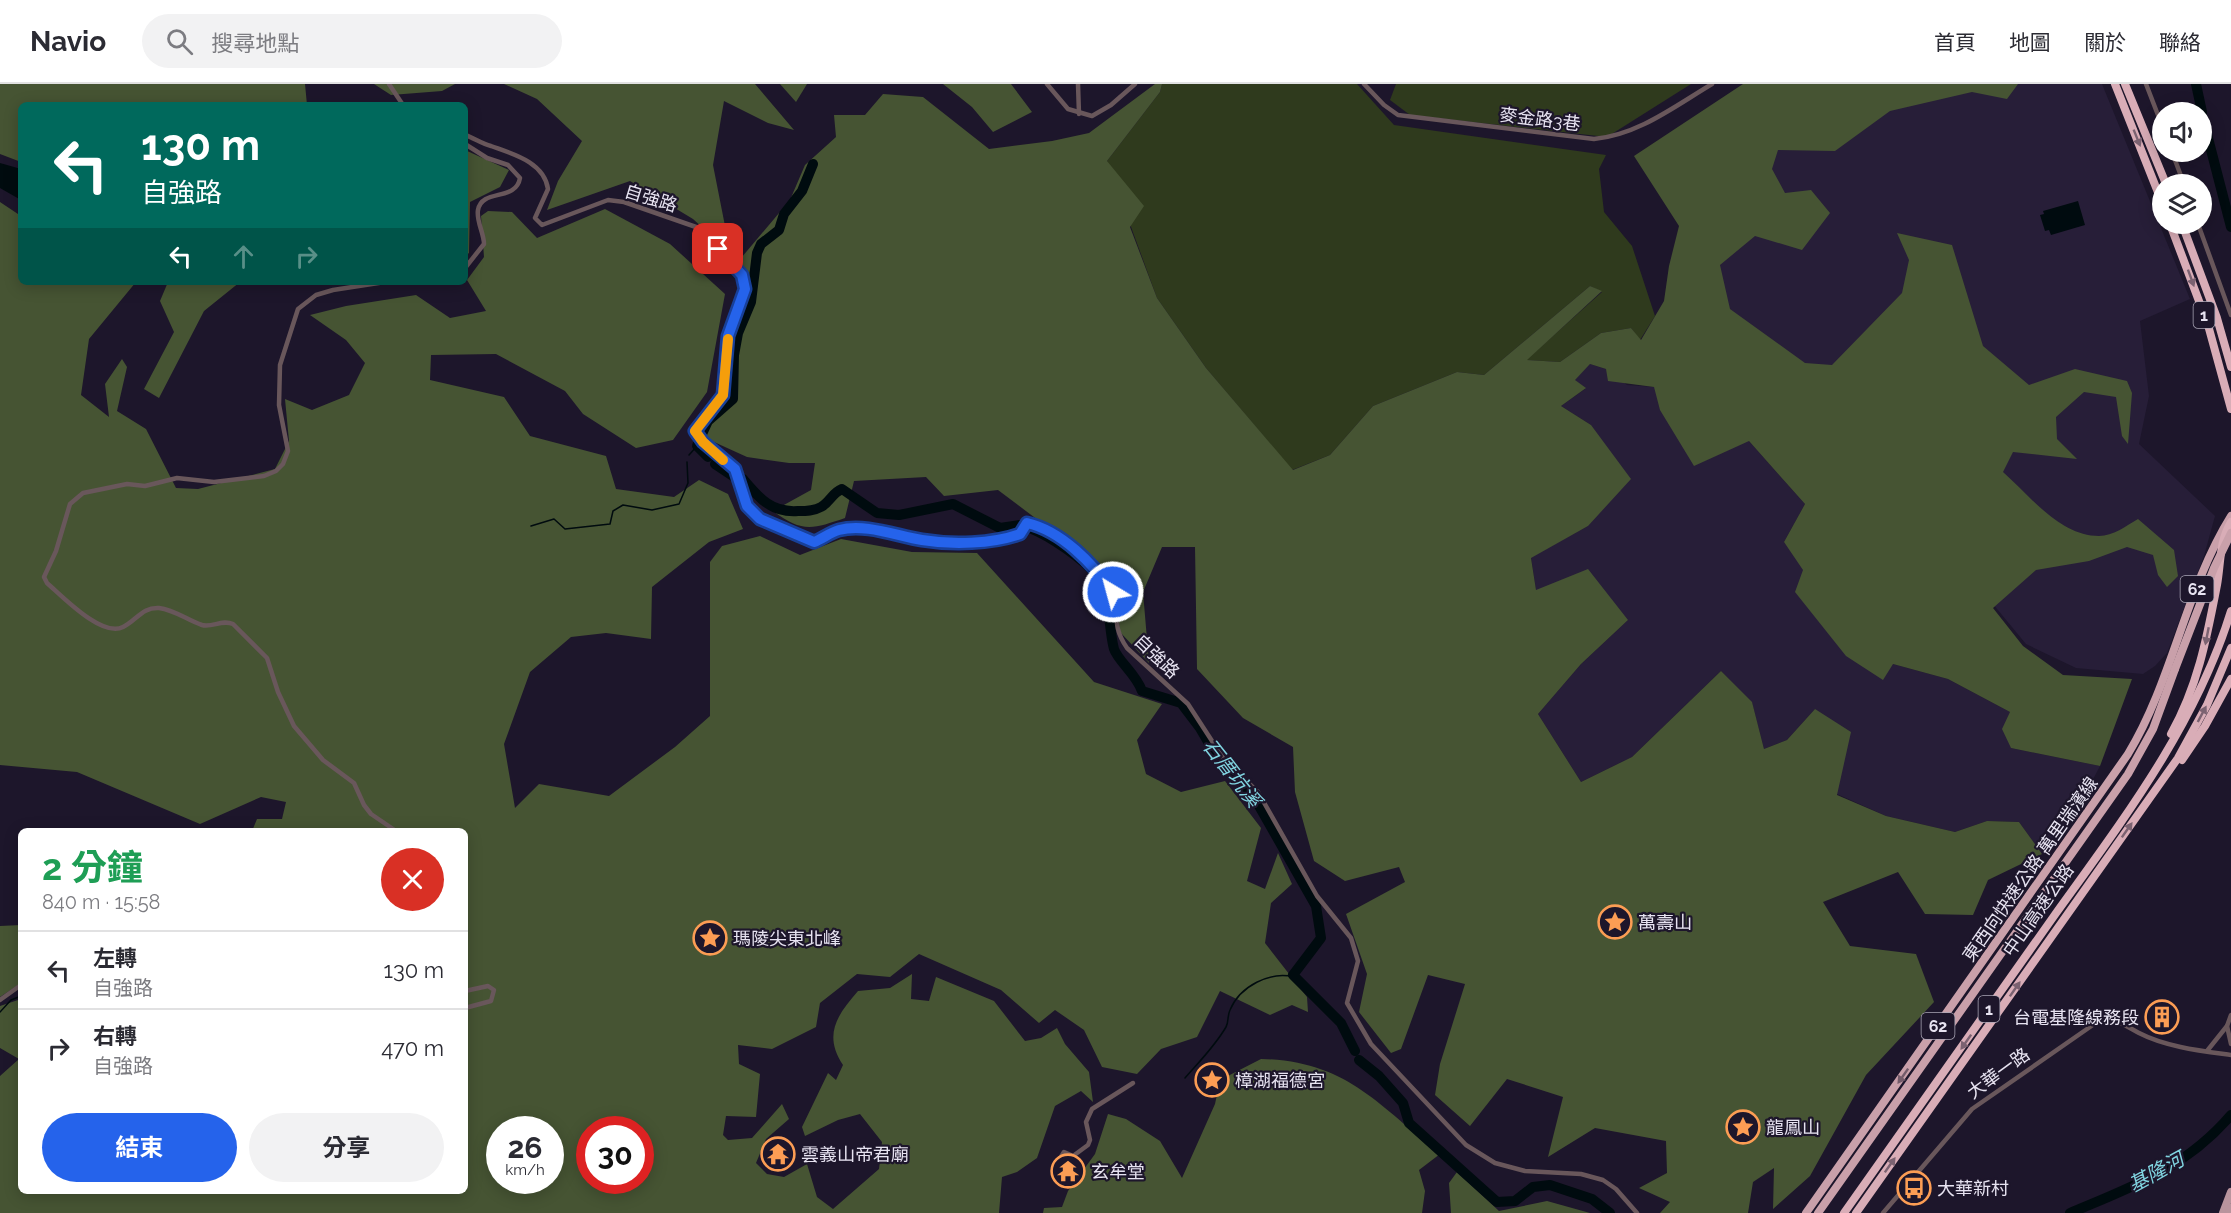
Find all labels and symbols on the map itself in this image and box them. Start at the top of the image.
street label: 麥金路3巷 [1498,104,1582,134]
one-way arrow [2133,129,2142,147]
street label: 自強路 [622,180,680,216]
pin [692,223,743,274]
one-way arrow [2186,269,2196,287]
road number: 1 [2194,302,2214,328]
position arrow [1081,560,1145,624]
road number: 62 [2180,576,2214,602]
one-way arrow [2202,627,2211,646]
street label: 自強路 [1130,630,1184,682]
one-way arrow [2197,705,2207,722]
water label: 石厝坑溪 [1198,734,1268,814]
street label: 東西向快速公路 萬里瑞濱線 [1958,773,2102,965]
one-way arrow [2121,823,2133,838]
street label: 中山高速公路 [1998,860,2078,960]
place icon: 萬壽山 [1597,904,1633,940]
place label: 萬壽山 [1638,912,1692,933]
place icon: 瑪陵尖東北峰 [692,920,728,956]
place label: 瑪陵尖東北峰 [733,928,841,949]
one-way arrow [2008,982,2020,997]
road number: 1 [1978,996,2000,1022]
building icon: 台電基隆線務段 [2144,999,2180,1035]
place label: 台電基隆線務段 [2013,1007,2139,1028]
road number: 62 [1922,1013,1954,1039]
one-way arrow [1960,1034,1972,1049]
street label: 大華一路 [1963,1043,2033,1103]
place icon: 樟湖福德宮 [1194,1062,1230,1098]
one-way arrow [1897,1068,1909,1084]
place label: 樟湖福德宮 [1235,1070,1325,1091]
place icon: 龍鳳山 [1725,1109,1761,1145]
speed limit sign: 30 [576,1116,654,1194]
place label: 龍鳳山 [1766,1117,1820,1138]
temple icon: 雲義山帝君廟 [760,1136,796,1172]
place label: 雲義山帝君廟 [801,1144,909,1165]
water label: 基隆河 [2124,1145,2192,1197]
temple icon: 玄牟堂 [1050,1153,1086,1189]
one-way arrow [1883,1158,1895,1173]
place label: 玄牟堂 [1091,1161,1145,1182]
bus stop icon: 大華新村 [1896,1170,1932,1206]
place label: 大華新村 [1937,1178,2009,1199]

